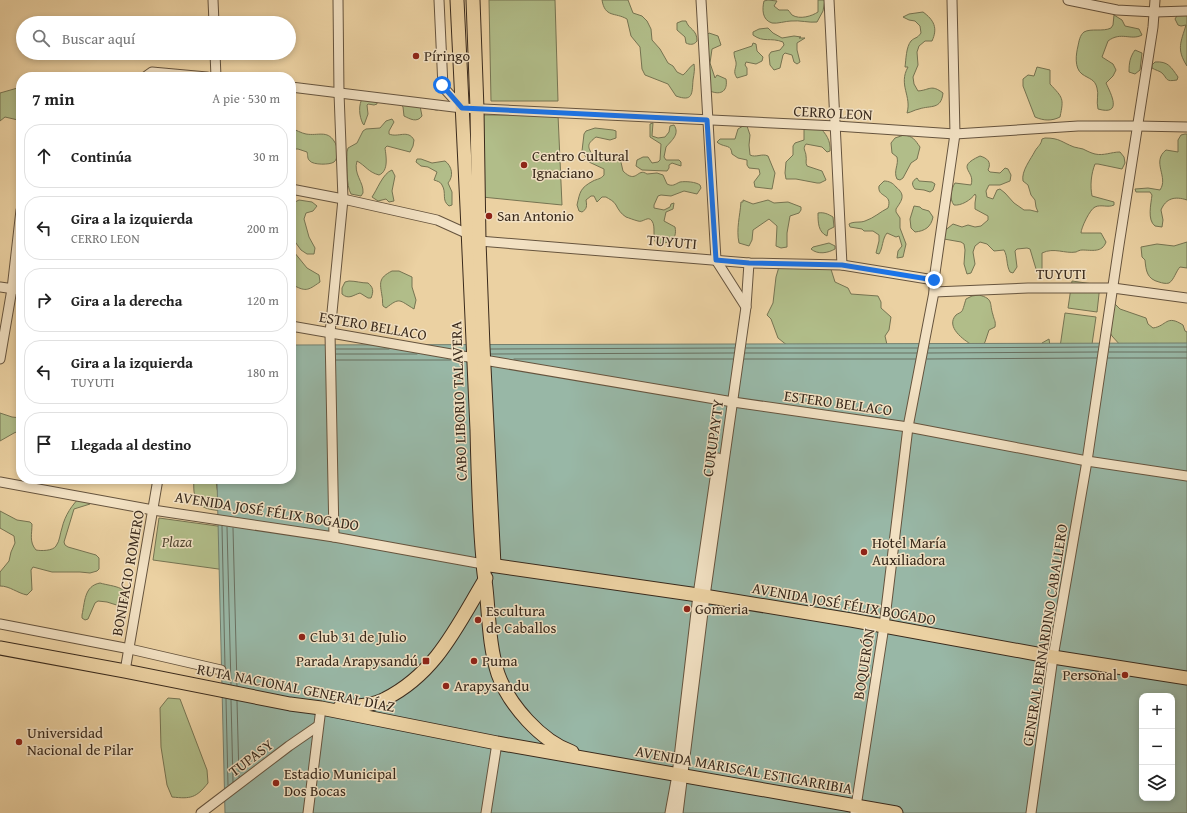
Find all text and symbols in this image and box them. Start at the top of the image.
search box [16,16,296,60]
icon: search [30,27,52,49]
text: Buscar aquí [62,28,135,49]
place label: Píringo [424,45,471,66]
marker: Píringo [411,51,421,61]
route start [433,76,451,94]
text: 7 min [32,86,74,111]
text: A pie · 530 m [212,89,280,108]
street label: CERRO LEON [793,100,873,125]
icon: ahead [33,145,55,167]
place label: Centro Cultural Ignaciano [532,145,629,183]
text: Continúa [71,146,132,167]
text: 30 m [253,147,279,166]
marker: Centro Cultural Ignaciano [519,160,529,170]
place label: San Antonio [497,205,574,226]
text: Gira a la izquierda [71,208,193,229]
marker: San Antonio [484,211,494,221]
icon: left [33,217,55,239]
text: 200 m [247,219,279,238]
text: CERRO LEON [71,229,140,248]
street label: TUYUTI [646,229,698,254]
street label: TUYUTI [1036,263,1086,284]
route end [925,271,943,289]
icon: right [33,289,55,311]
text: Gira a la derecha [71,290,182,311]
text: 120 m [247,291,279,310]
street label: ESTERO BELLACO [318,306,428,345]
street label: CABO LIBORIO TALAVERA [445,321,472,481]
text: Gira a la izquierda [71,352,193,373]
icon: left [33,361,55,383]
text: 180 m [247,363,279,382]
text: TUYUTI [71,373,115,392]
street label: ESTERO BELLACO [783,385,893,420]
street label: CURUPAYTY [697,398,728,478]
icon: arrive [33,433,55,455]
text: Llegada al destino [71,434,191,455]
street label: AVENIDA JOSÉ FÉLIX BOGADO [174,486,361,535]
street label: BONIFACIO ROMERO [106,508,149,638]
street label: GENERAL BERNARDINO CABALLERO [1017,522,1072,748]
park label: Plaza [161,531,192,552]
place label: Hotel María Auxiliadora [872,532,946,570]
marker: Hotel María Auxiliadora [859,547,869,557]
street label: AVENIDA JOSÉ FÉLIX BOGADO [751,577,938,630]
place label: Gomeria [695,598,748,619]
place label: Escultura de Caballos [486,600,557,638]
marker: Gomeria [682,604,692,614]
marker: Escultura de Caballos [473,615,483,625]
place label: Club 31 de Julio [310,626,407,647]
street label: BOQUERÓN [848,627,880,701]
marker: Club 31 de Julio [297,632,307,642]
place label: Parada Arapysandú [296,650,419,671]
place label: Puma [482,650,518,671]
marker: Parada Arapysandú [421,656,431,666]
marker: Puma [469,656,479,666]
street label: RUTA NACIONAL GENERAL DÍAZ [195,658,397,717]
place label: Personal [1062,664,1117,685]
marker: Personal [1120,670,1130,680]
place label: Arapysandu [454,675,530,696]
marker: Arapysandu [441,681,451,691]
map controls [1139,693,1175,801]
button: + [1139,693,1175,729]
place label: Universidad Nacional de Pilar [27,722,134,760]
button: − [1139,729,1175,765]
street label: TUPASY [224,734,277,781]
marker: Universidad Nacional de Pilar [14,737,24,747]
street label: AVENIDA MARISCAL ESTIGARRIBIA [634,740,854,799]
place label: Estadio Municipal Dos Bocas [284,763,396,801]
button: layers [1139,765,1175,801]
marker: Estadio Municipal Dos Bocas [271,778,281,788]

